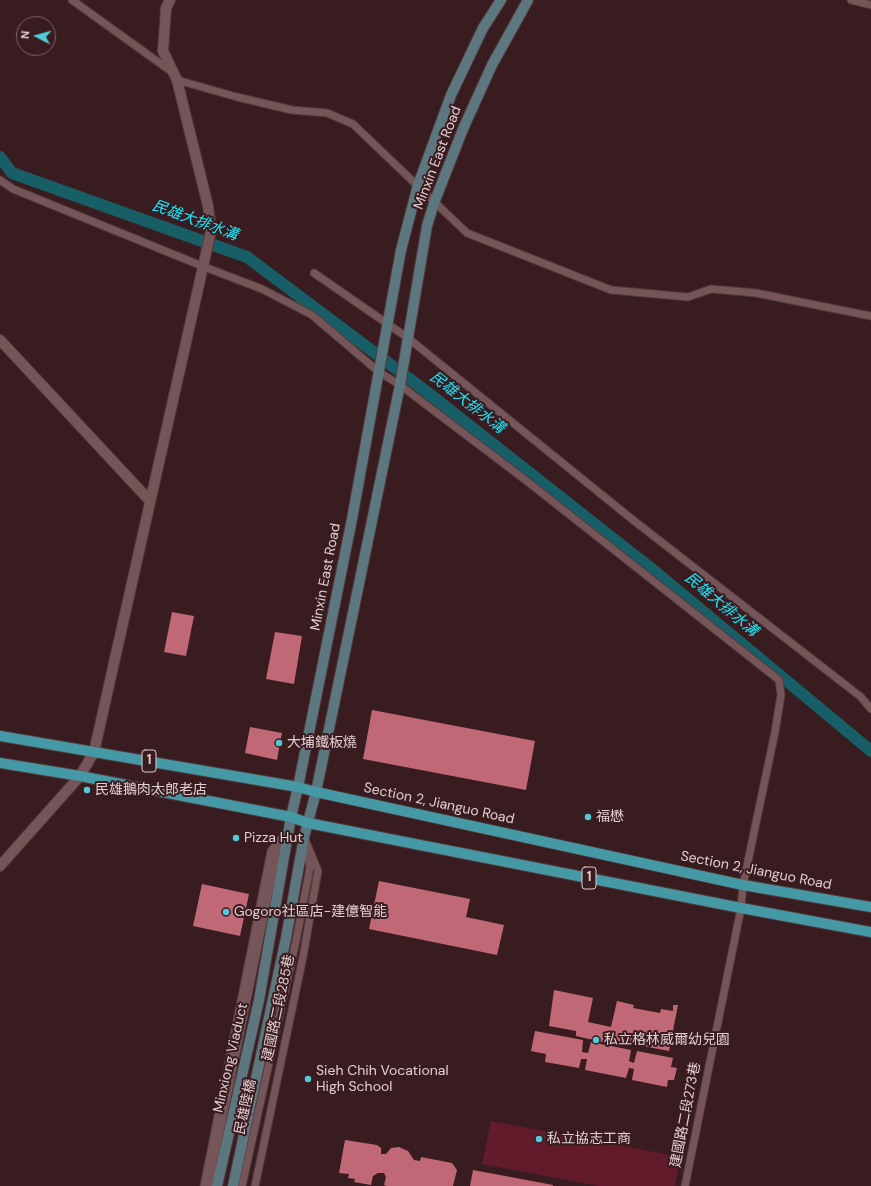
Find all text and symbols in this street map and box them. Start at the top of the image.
north arrow [16,16,56,56]
text: N [18,30,32,40]
street label: Minxin East Road [411,104,465,212]
water label: 民雄大排水溝 [150,197,240,245]
water label: 民雄大排水溝 [426,368,508,438]
street label: Minxin East Road [307,522,345,632]
water label: 民雄大排水溝 [681,569,761,641]
place label: 大埔鐵板燒 [287,735,357,751]
marker: 大埔鐵板燒 [274,738,284,748]
road number: 1 [142,750,156,772]
street label: Section 2, Jianguo Road [362,780,516,828]
place label: 民雄鵝肉太郎老店 [95,782,207,798]
marker: 民雄鵝肉太郎老店 [82,785,92,795]
place label: 福懋 [596,809,624,825]
marker: 福懋 [583,812,593,822]
place label: Pizza Hut [244,830,303,846]
marker: Pizza Hut [231,833,241,843]
street label: Section 2, Jianguo Road [679,848,833,894]
road number: 1 [582,867,596,889]
place label: Gogoro社區店-建億智能 [234,904,387,920]
marker: Gogoro社區店-建億智能 [221,907,231,917]
street label: 建國路二段285巷 [259,953,299,1063]
street label: Minxiong Viaduct [210,1002,252,1114]
place label: 私立格林威爾幼兒園 [604,1032,730,1048]
marker: 私立格林威爾幼兒園 [591,1035,601,1045]
street label: 建國路二段273巷 [668,1061,704,1169]
place label: Sieh Chih Vocational High School [316,1063,449,1096]
marker: Sieh Chih Vocational High School [303,1074,313,1084]
street label: 民雄陸橋 [232,1078,260,1136]
place label: 私立協志工商 [547,1131,631,1147]
marker: 私立協志工商 [534,1134,544,1144]

